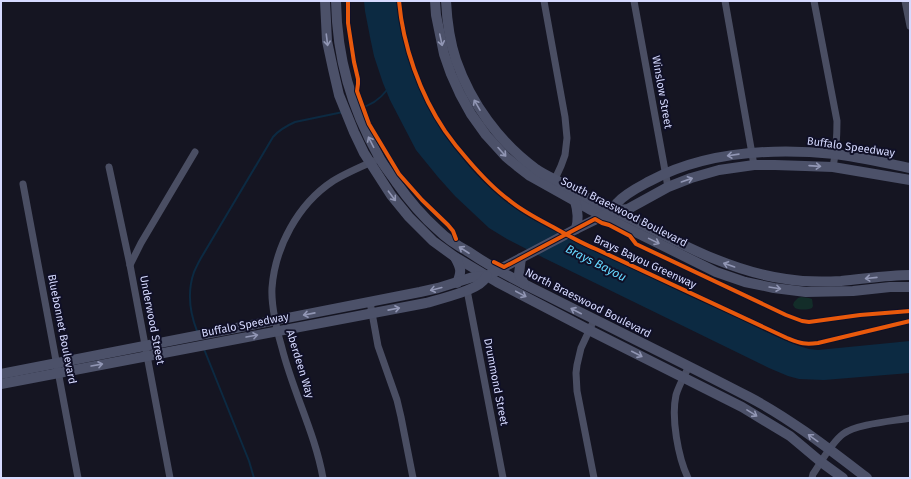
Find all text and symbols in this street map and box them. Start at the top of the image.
one-way arrow [323,33,331,46]
one-way arrow [437,33,445,46]
street label: Winslow Street [649,54,675,130]
one-way arrow [473,99,481,111]
street label: Buffalo Speedway [806,134,896,160]
one-way arrow [367,136,374,148]
one-way arrow [497,147,506,157]
one-way arrow [726,152,739,159]
one-way arrow [808,163,821,170]
street label: South Braeswood Boulevard [559,174,689,250]
one-way arrow [680,176,693,183]
one-way arrow [387,190,396,201]
street label: Brays Bayou Greenway [592,232,698,292]
one-way arrow [648,238,660,245]
water label: Brays Bayou [563,242,629,284]
one-way arrow [458,245,470,253]
one-way arrow [723,261,736,268]
street label: North Braeswood Boulevard [523,266,653,340]
street label: Bluebonnet Boulevard [45,273,79,385]
street label: Underwood Street [137,274,167,366]
one-way arrow [865,274,878,282]
one-way arrow [768,284,781,292]
one-way arrow [430,285,443,293]
one-way arrow [515,291,527,298]
one-way arrow [387,305,400,313]
one-way arrow [570,306,582,314]
street label: Buffalo Speedway [200,310,290,340]
one-way arrow [302,311,315,319]
street label: Aberdeen Way [283,328,317,400]
one-way arrow [245,331,258,339]
street label: Drummond Street [481,337,511,427]
one-way arrow [631,351,643,358]
one-way arrow [90,361,103,369]
one-way arrow [747,409,758,417]
one-way arrow [808,434,819,442]

